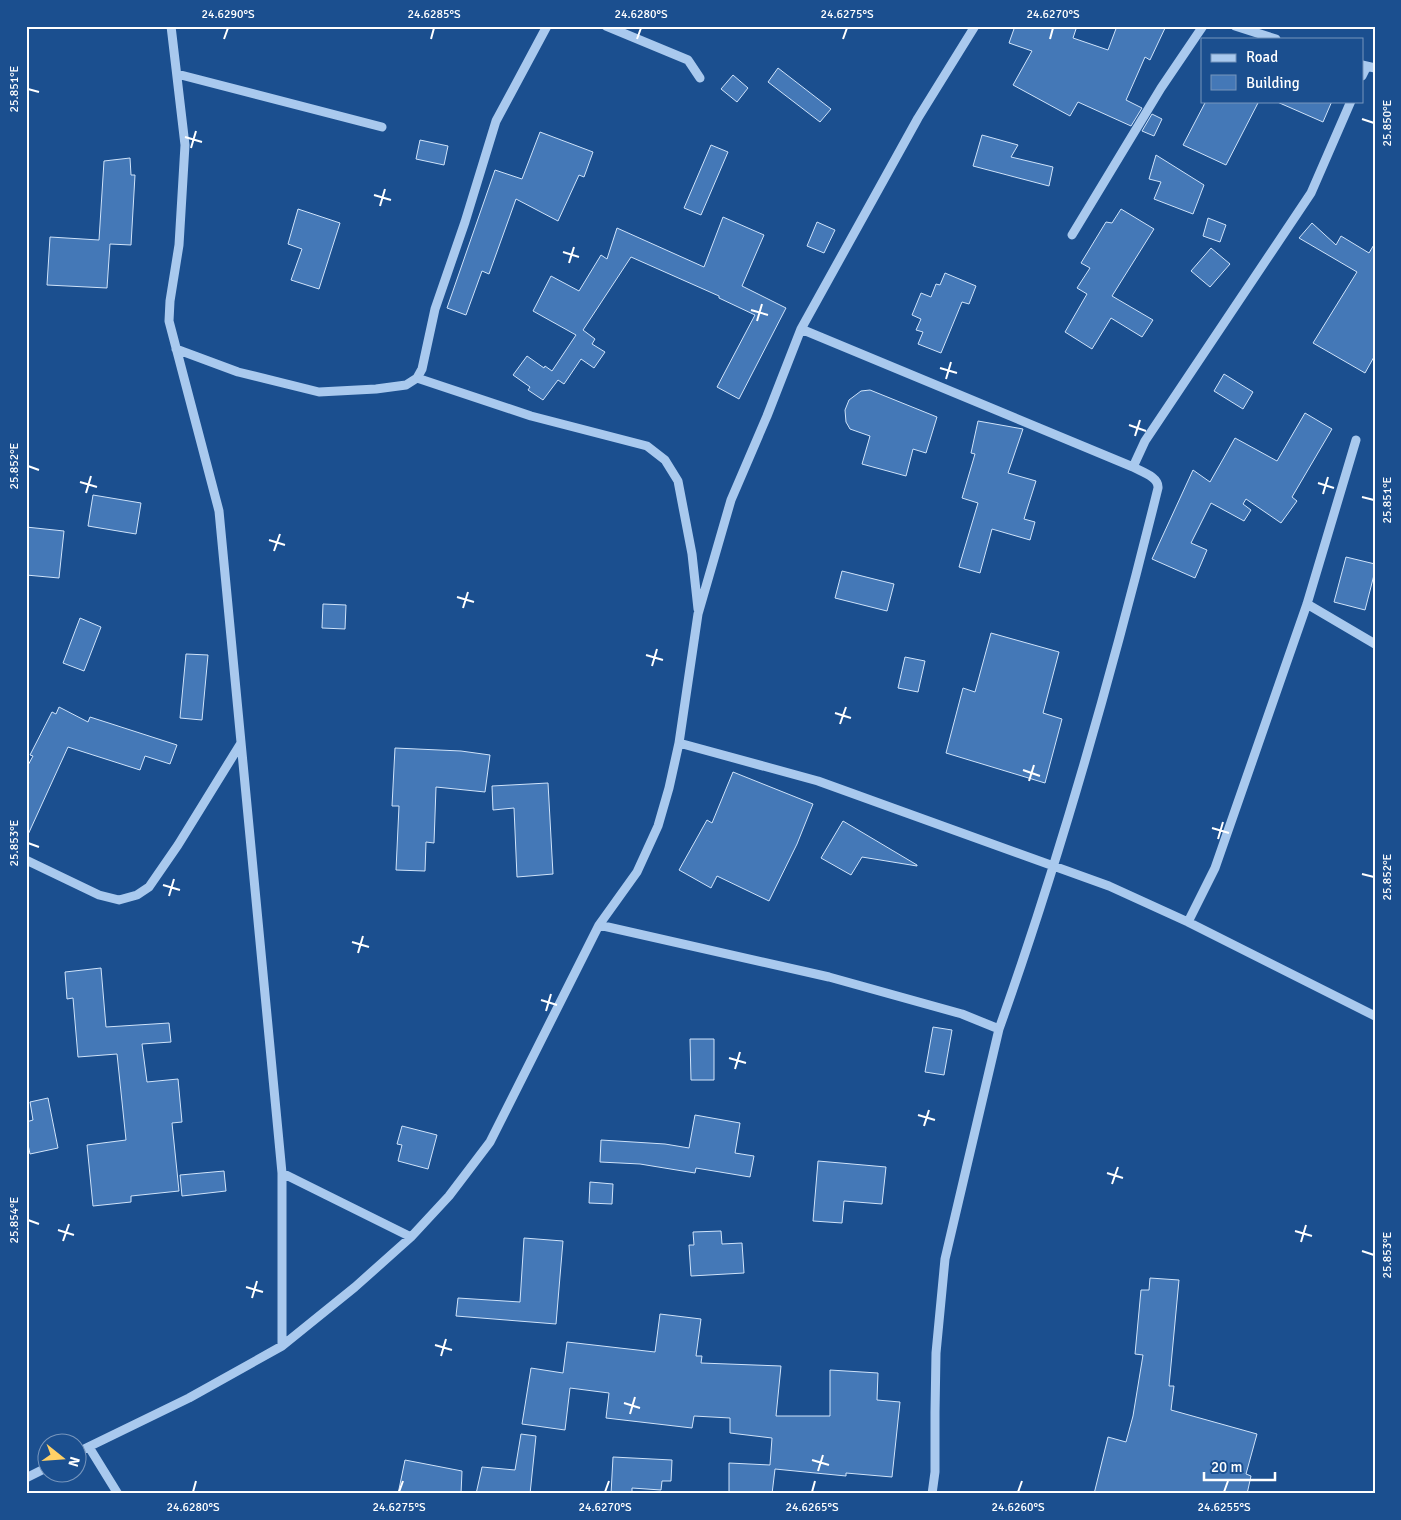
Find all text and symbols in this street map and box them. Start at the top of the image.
text: 24.6290°S [201,7,255,22]
text: 24.6285°S [407,7,461,22]
text: 24.6280°S [614,7,668,22]
text: 24.6275°S [820,7,874,22]
text: 24.6270°S [1026,7,1080,22]
legend [1201,38,1364,102]
text: Road [1246,48,1278,66]
text: 25.851°E [7,65,22,112]
text: Building [1246,74,1300,92]
text: 25.850°E [1380,99,1395,146]
text: 25.852°E [7,442,22,489]
text: 25.851°E [1380,476,1395,523]
text: 25.853°E [7,819,22,866]
text: 25.852°E [1380,853,1395,900]
text: 25.854°E [7,1196,22,1243]
text: 25.853°E [1380,1231,1395,1278]
north arrow [38,1432,88,1482]
scale bar [1204,1450,1275,1482]
text: N [64,1455,84,1469]
text: 20 m [1211,1458,1242,1476]
text: 24.6280°S [166,1500,220,1515]
text: 24.6275°S [372,1500,426,1515]
text: 24.6270°S [578,1500,632,1515]
text: 24.6265°S [785,1500,839,1515]
text: 24.6260°S [991,1500,1045,1515]
text: 24.6255°S [1197,1500,1251,1515]

